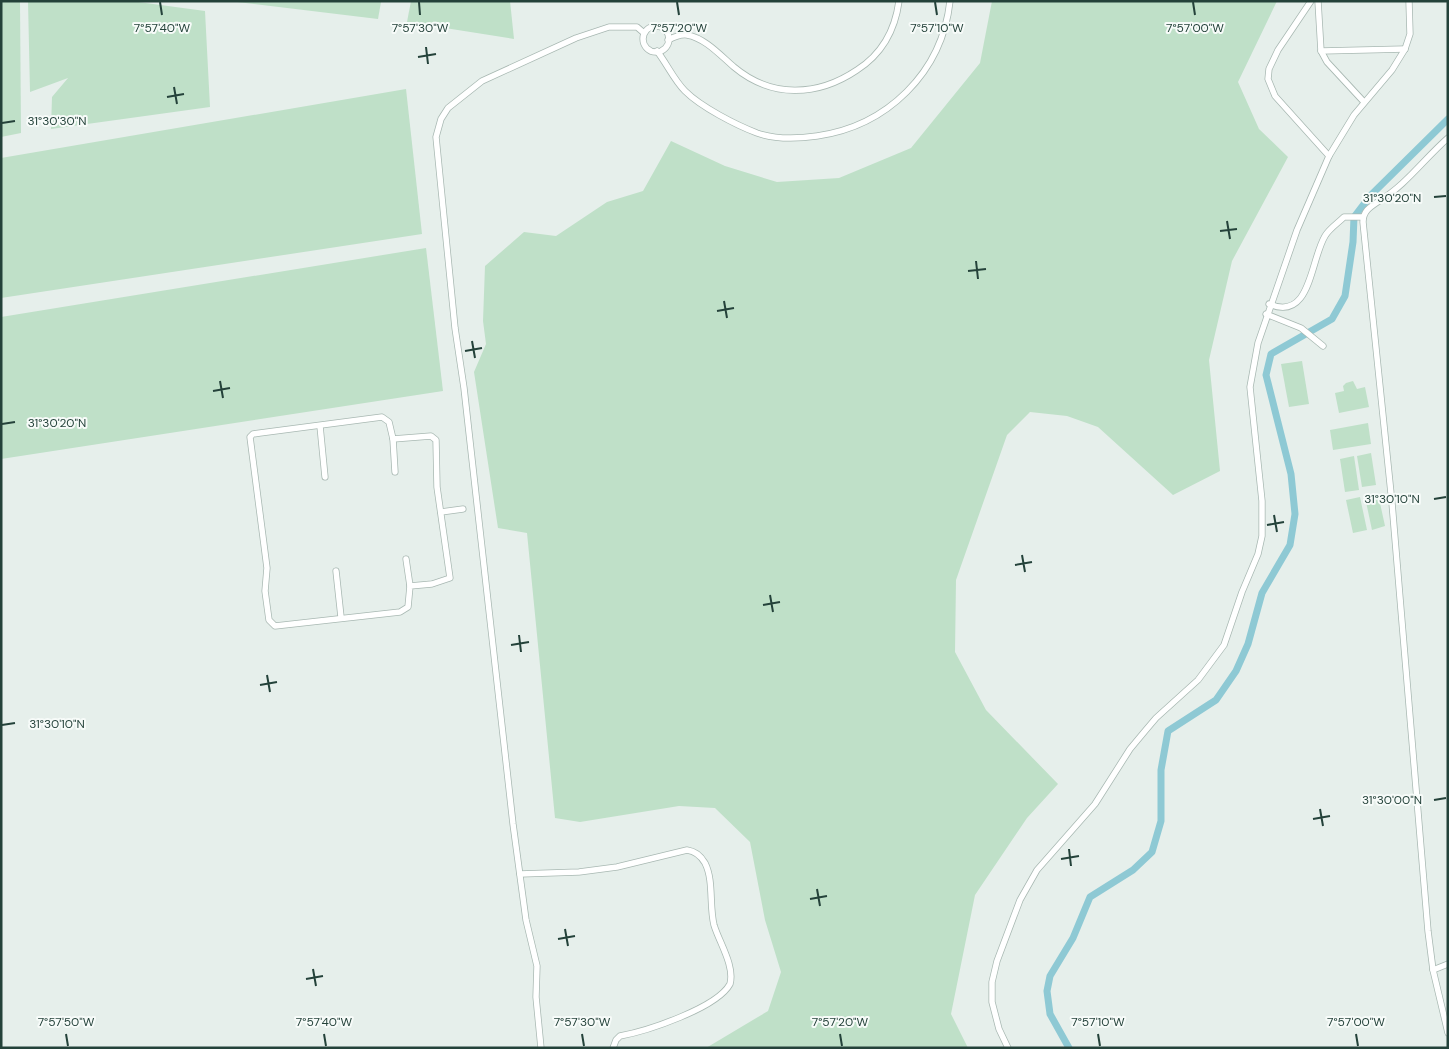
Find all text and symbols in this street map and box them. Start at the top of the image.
text: 7°57'40"W [134,20,191,36]
text: 7°57'30"W [392,20,449,36]
text: 7°57'20"W [651,20,708,36]
text: 7°57'10"W [910,20,964,36]
text: 7°57'00"W [1166,20,1224,36]
text: 31°30'30"N [27,113,87,129]
text: 31°30'20"N [1363,190,1421,206]
text: 31°30'20"N [28,415,86,431]
text: 31°30'10"N [1364,491,1420,507]
text: 31°30'10"N [29,716,85,732]
text: 31°30'00"N [1362,792,1422,808]
text: 7°57'50"W [38,1014,95,1030]
text: 7°57'40"W [296,1014,353,1030]
text: 7°57'30"W [554,1014,611,1030]
text: 7°57'20"W [812,1014,869,1030]
text: 7°57'10"W [1071,1014,1125,1030]
text: 7°57'00"W [1327,1014,1385,1030]

